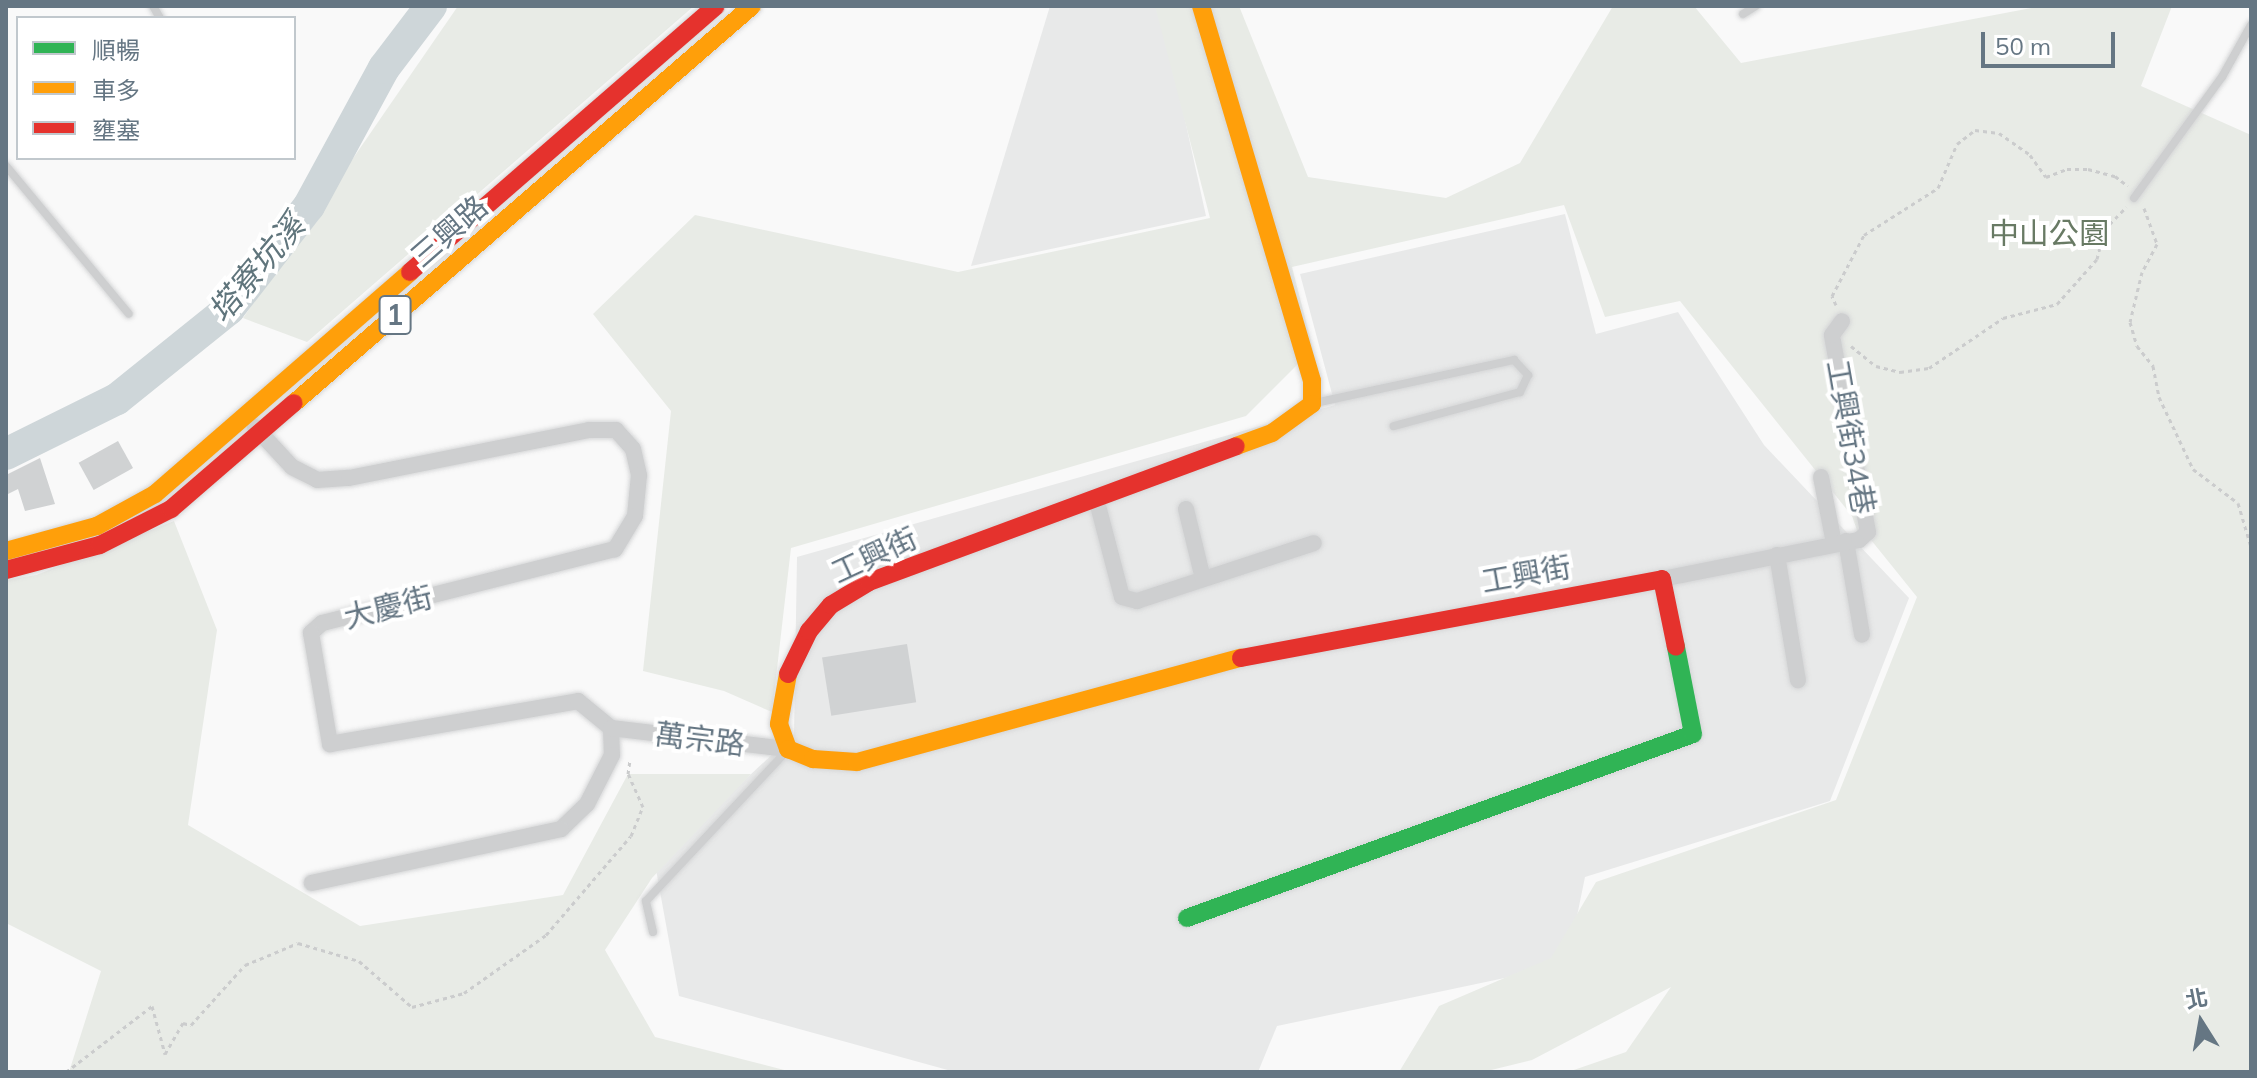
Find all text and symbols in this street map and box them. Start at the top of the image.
legend [16,16,296,160]
scale bar [1985,16,2119,66]
text: 50 m [1995,31,2051,61]
text: 順暢 [92,35,140,65]
text: 車多 [92,75,140,105]
text: 壅塞 [92,115,140,145]
street label: 三興路 [403,188,495,274]
water label: 塔寮坑溪 [200,207,312,329]
park label: 中山公園 [1989,215,2109,251]
road number: 1 [377,291,413,339]
street label: 工興街34巷 [1820,357,1882,517]
street label: 工興街 [826,520,922,590]
street label: 工興街 [1479,548,1573,600]
street label: 大慶街 [340,579,436,635]
street label: 萬宗路 [653,716,747,762]
north arrow [2161,982,2241,1062]
text: 北 [2183,983,2210,1014]

